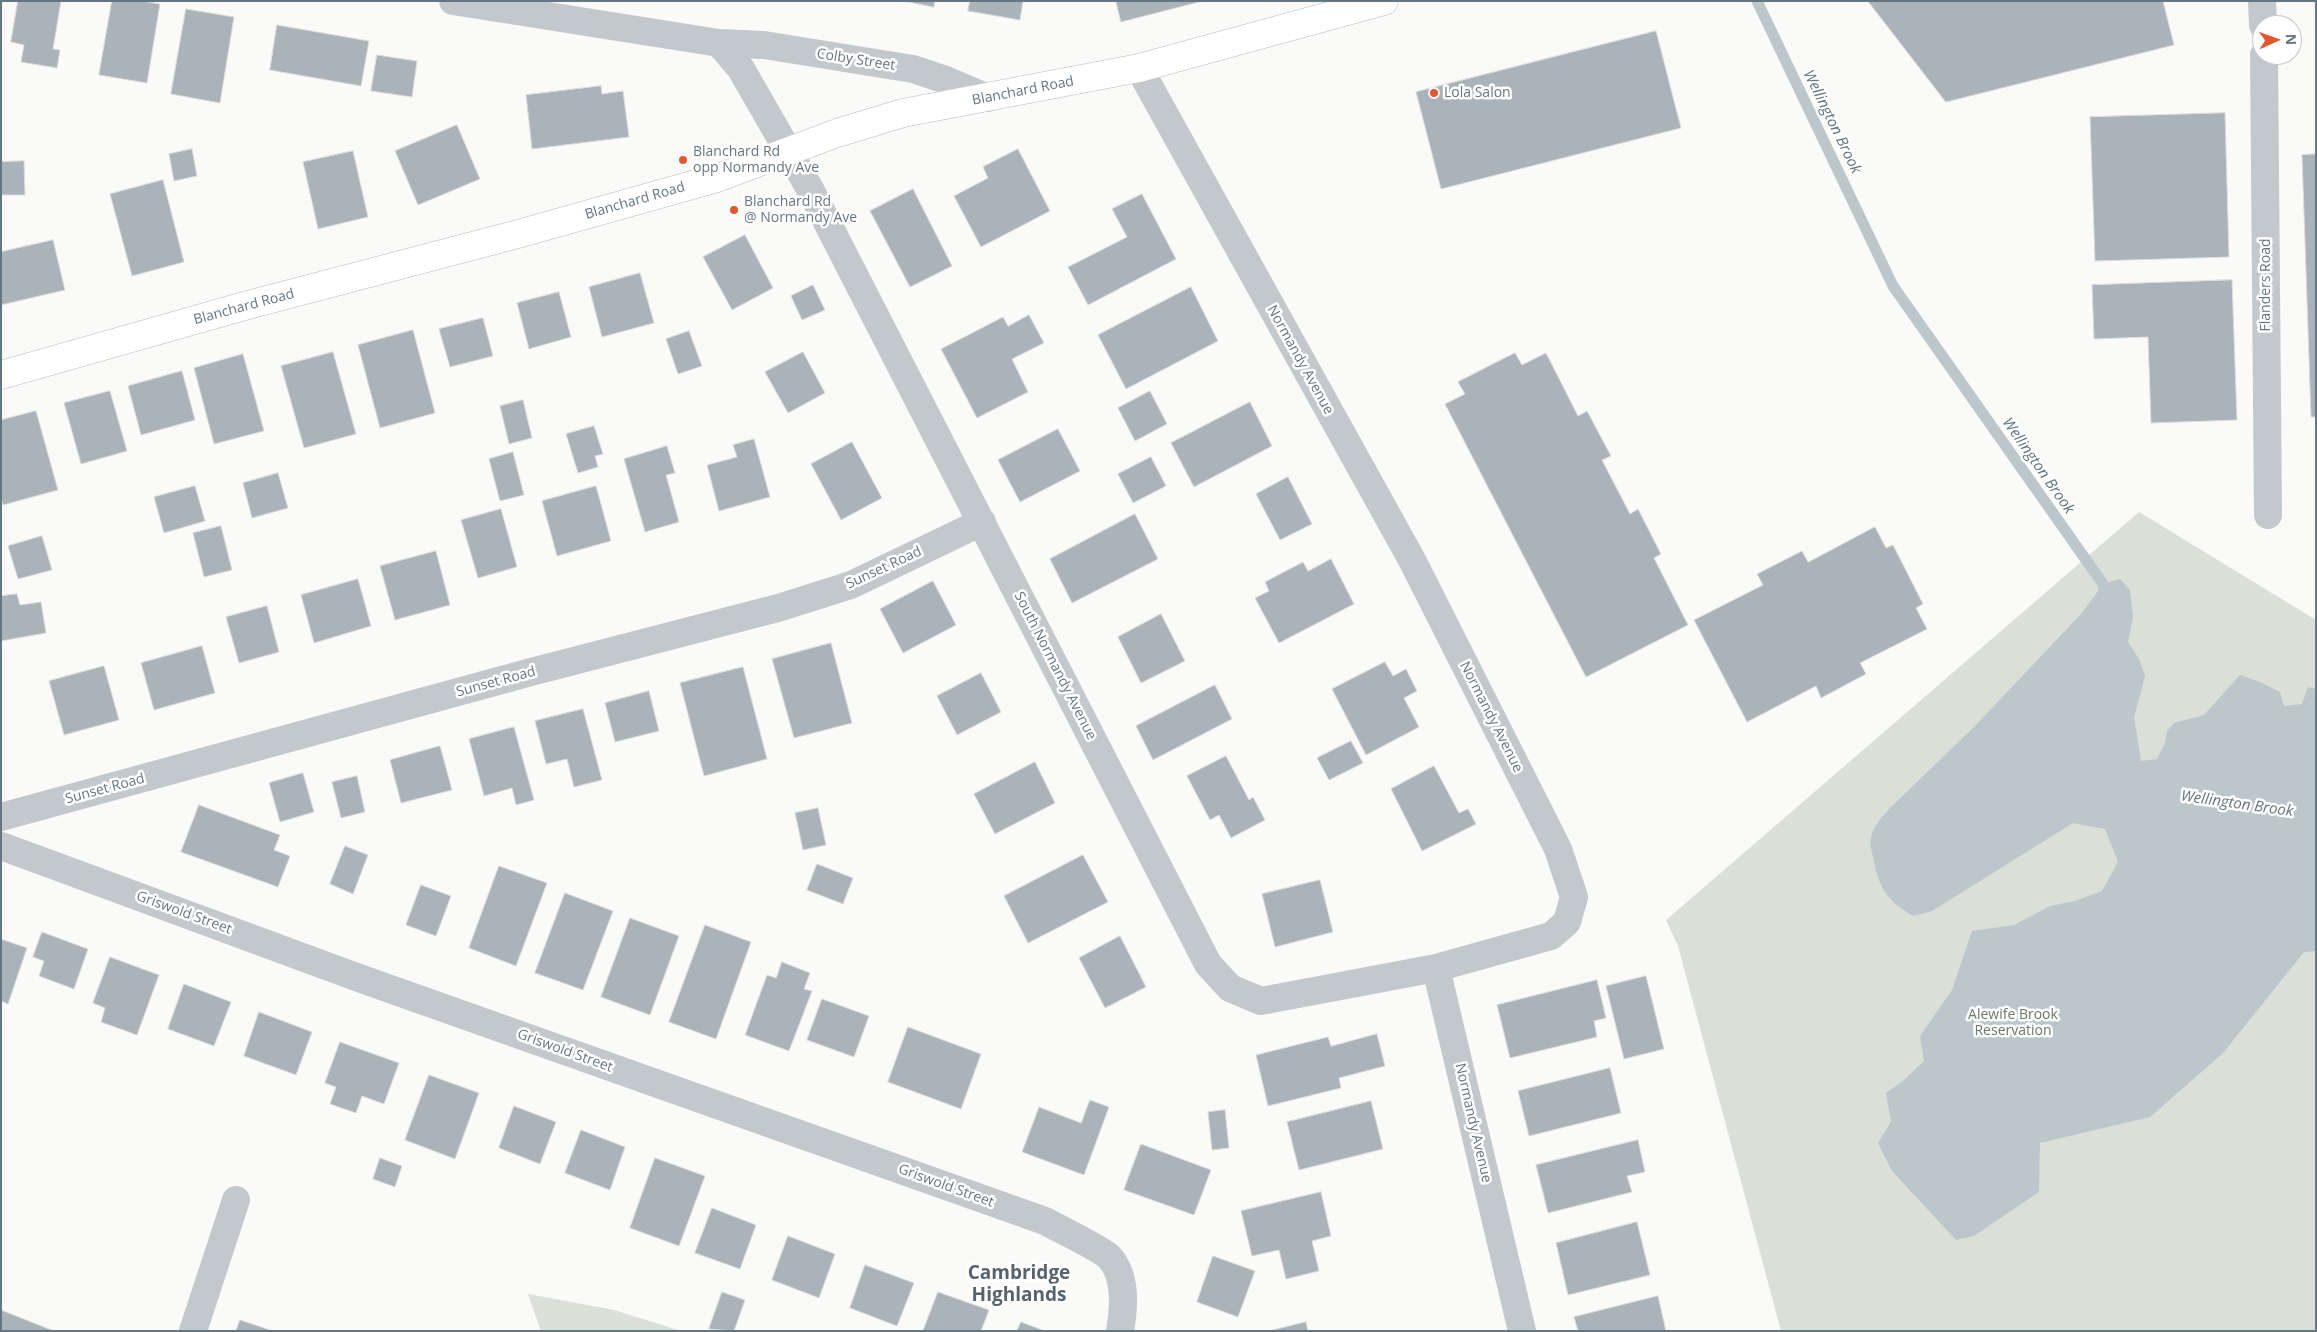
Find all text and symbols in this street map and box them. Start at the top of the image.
north arrow [2252,15,2302,65]
text: N [2282,33,2301,46]
street label: Colby Street [816,46,896,74]
water label: Wellington Brook [1799,67,1865,177]
street label: Blanchard Road [971,73,1075,109]
place label: Lola Salon [1444,85,1511,101]
marker: Lola Salon [1428,87,1440,99]
place label: Blanchard Rd opp Normandy Ave [693,144,819,176]
marker: Blanchard Rd opp Normandy Ave [677,154,689,166]
street label: Blanchard Road [583,179,687,223]
place label: Blanchard Rd @ Normandy Ave [744,194,857,226]
marker: Blanchard Rd @ Normandy Ave [728,204,740,216]
street label: Flanders Road [2258,239,2274,331]
street label: Blanchard Road [192,286,296,328]
street label: Normandy Avenue [1263,303,1337,417]
water label: Wellington Brook [1998,415,2078,517]
street label: Sunset Road [844,543,924,593]
street label: South Normandy Avenue [1010,589,1100,743]
street label: Normandy Avenue [1456,659,1526,775]
street label: Sunset Road [455,663,537,701]
street label: Sunset Road [64,770,146,808]
water label: Wellington Brook [2180,787,2294,821]
street label: Griswold Street [134,888,234,938]
park label: Alewife Brook Reservation [1968,1007,2058,1040]
street label: Griswold Street [515,1026,615,1076]
street label: Normandy Avenue [1451,1062,1495,1184]
street label: Griswold Street [896,1161,996,1211]
district label: Cambridge Highlands [968,1263,1070,1307]

